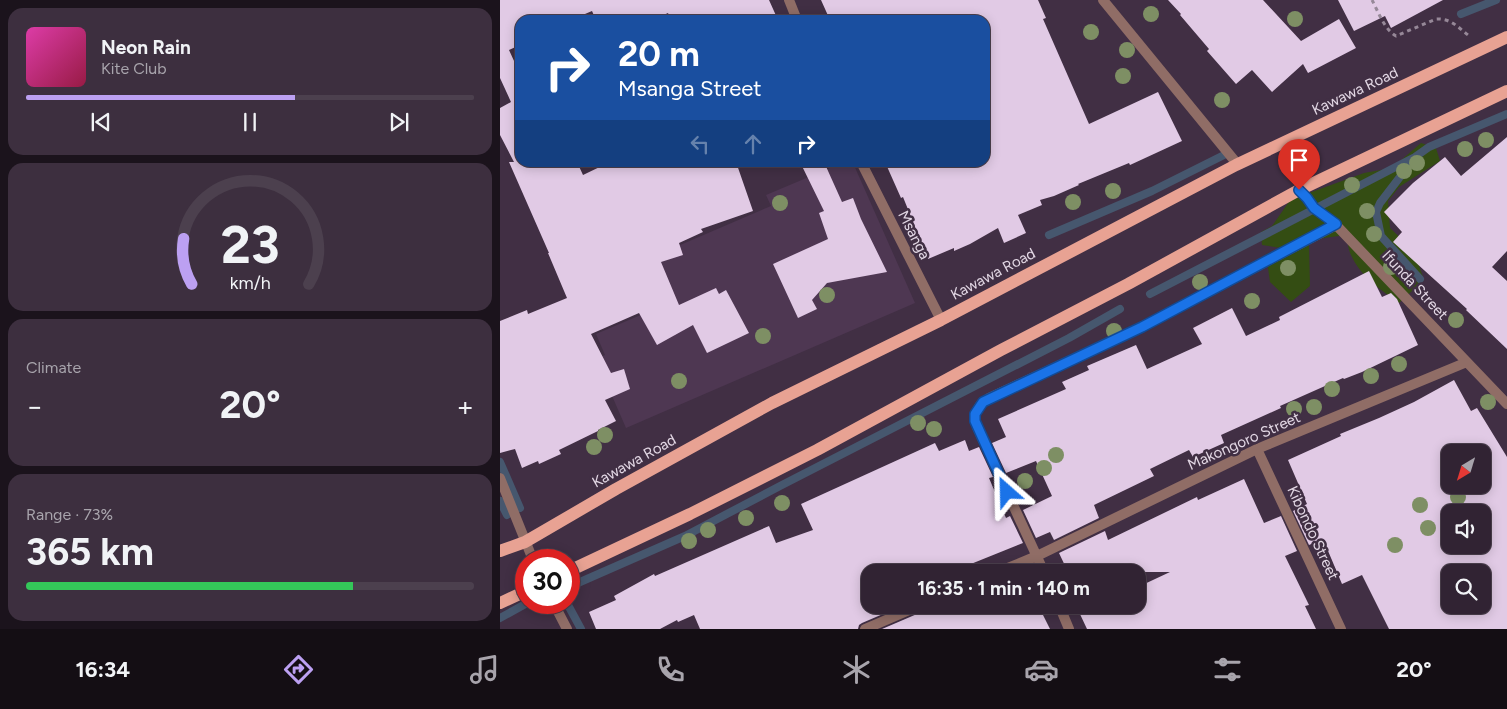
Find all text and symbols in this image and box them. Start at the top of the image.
text: 20 m [618,33,700,75]
icon: right [535,35,600,100]
text: Neon Rain [101,36,191,59]
text: Kite Club [101,59,167,78]
street label: Kawawa Road [1309,63,1401,119]
text: Msanga Street [618,75,762,102]
icon: previous [87,108,115,136]
icon: pause [236,108,264,136]
icon: next [385,108,413,136]
icon: left [686,130,714,158]
icon: ahead [739,130,767,158]
icon: right [792,130,820,158]
pin [1278,139,1320,190]
icon: arrive [1285,146,1313,174]
street label: Msanga [894,208,934,262]
text: 23 [220,214,280,276]
street label: Kawawa Road [948,244,1038,304]
street label: Ifunda Street [1378,246,1452,324]
text: km/h [230,272,270,293]
text: Climate [26,358,81,377]
text: 20° [220,382,281,428]
text: − [26,389,43,423]
text: + [457,389,474,423]
street label: Makongoro Street [1185,408,1303,474]
street label: Kawawa Road [589,431,679,491]
north arrow [1441,444,1491,494]
map controls [1441,444,1491,614]
position arrow [980,465,1032,517]
street label: Kibondo Street [1283,483,1343,583]
button: sound [1441,504,1491,554]
text: Range · 73% [26,505,113,524]
text: 365 km [26,529,154,575]
speed limit sign: 30 [515,549,580,614]
button: search [1441,564,1491,614]
text: 16:35 · 1 min · 140 m [917,577,1090,600]
icon: directions [281,652,316,687]
icon: music [467,652,502,687]
icon: phone [653,652,688,687]
icon: climate [839,652,874,687]
icon: car [1024,652,1059,687]
icon: filters [1210,652,1245,687]
text: 16:34 [75,656,130,683]
text: 20° [1396,656,1431,683]

